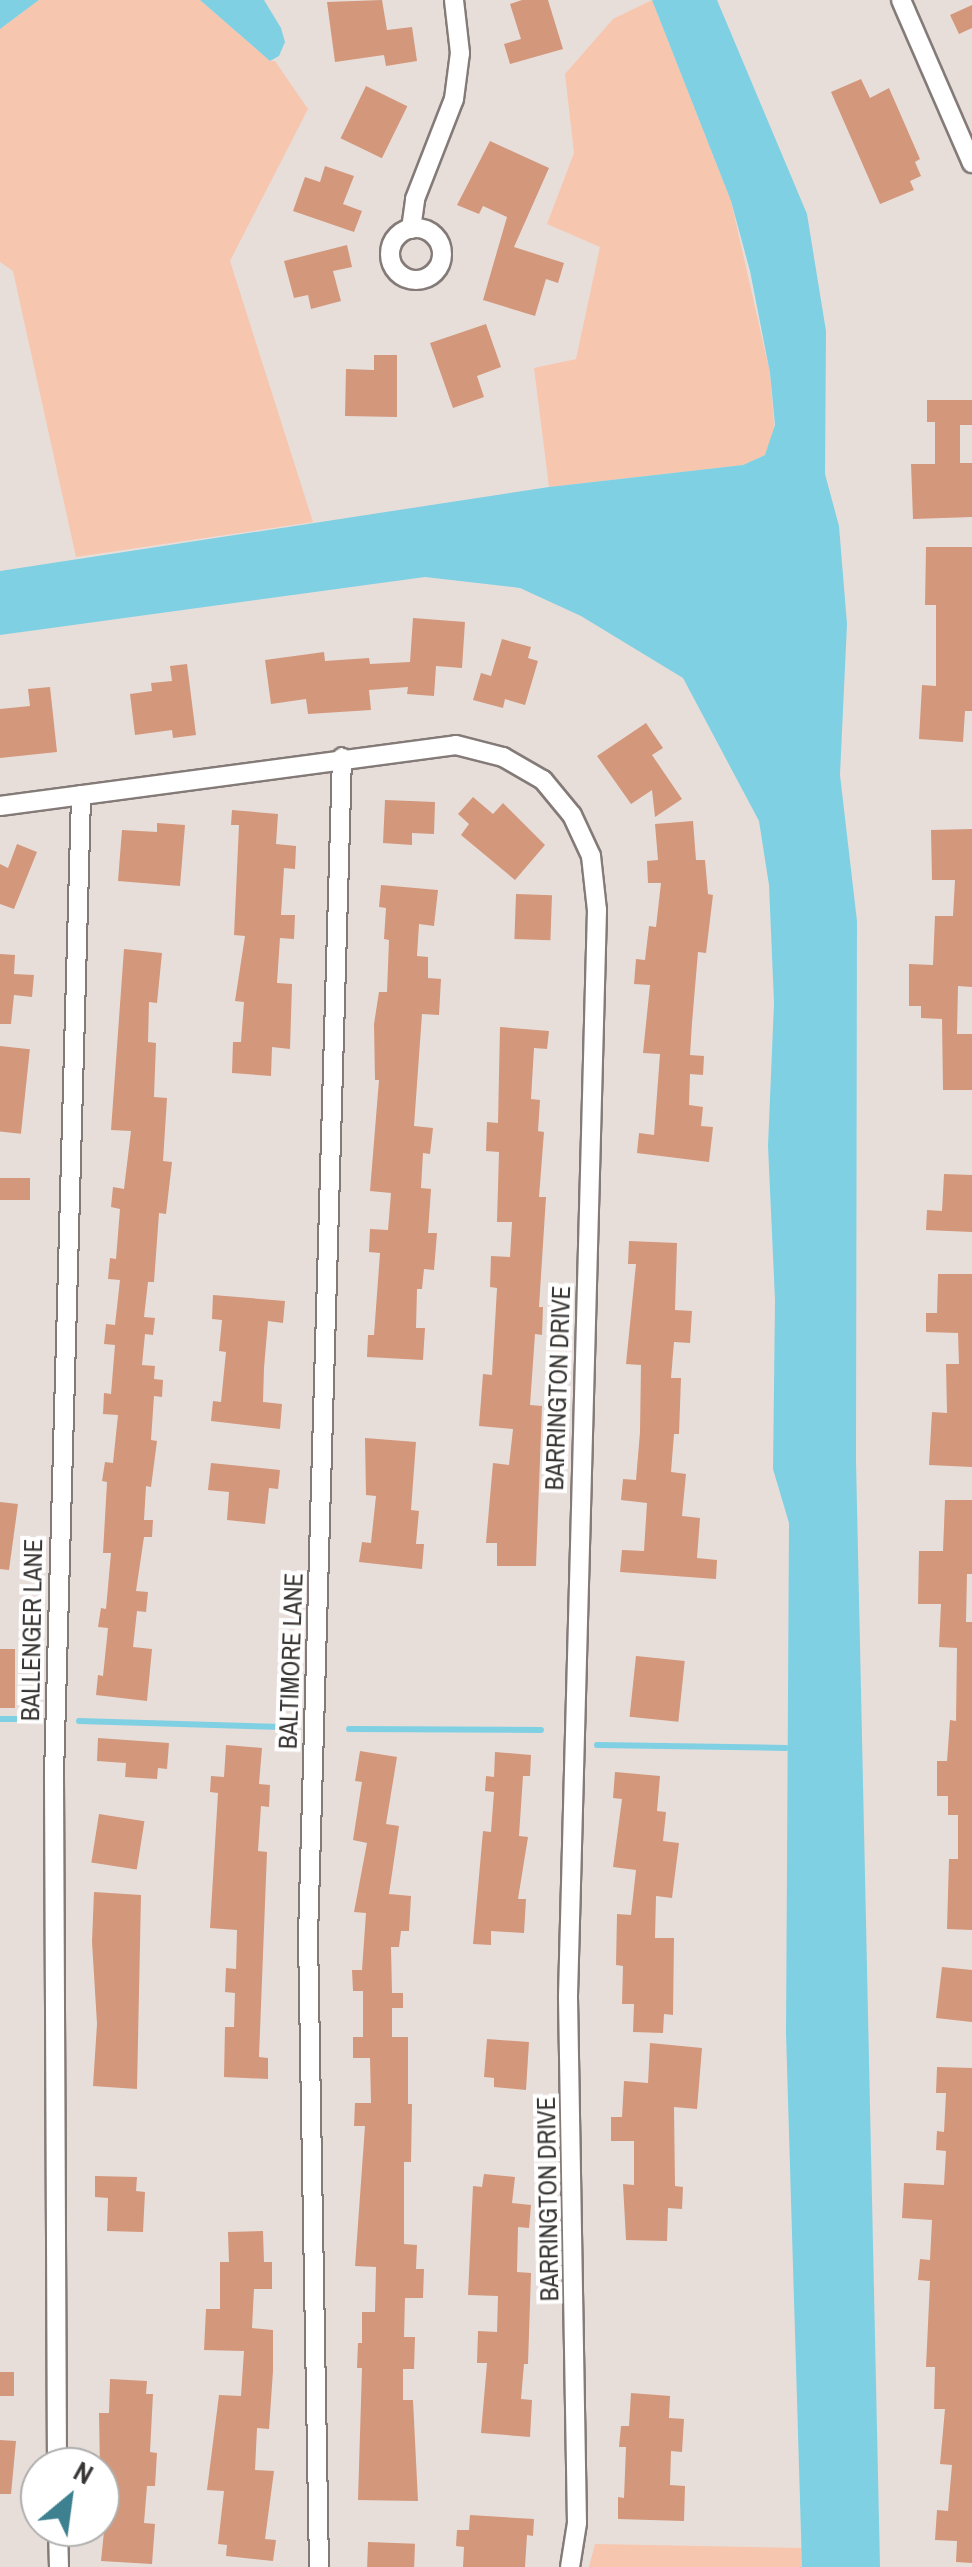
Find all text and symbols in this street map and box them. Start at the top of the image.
street label: BARRINGTON DRIVE [539,1285,577,1491]
street label: BALLENGER LANE [15,1539,49,1721]
street label: BALTIMORE LANE [273,1572,309,1750]
street label: BARRINGTON DRIVE [531,2096,565,2302]
north arrow [20,2447,120,2547]
text: N [67,2452,100,2493]

